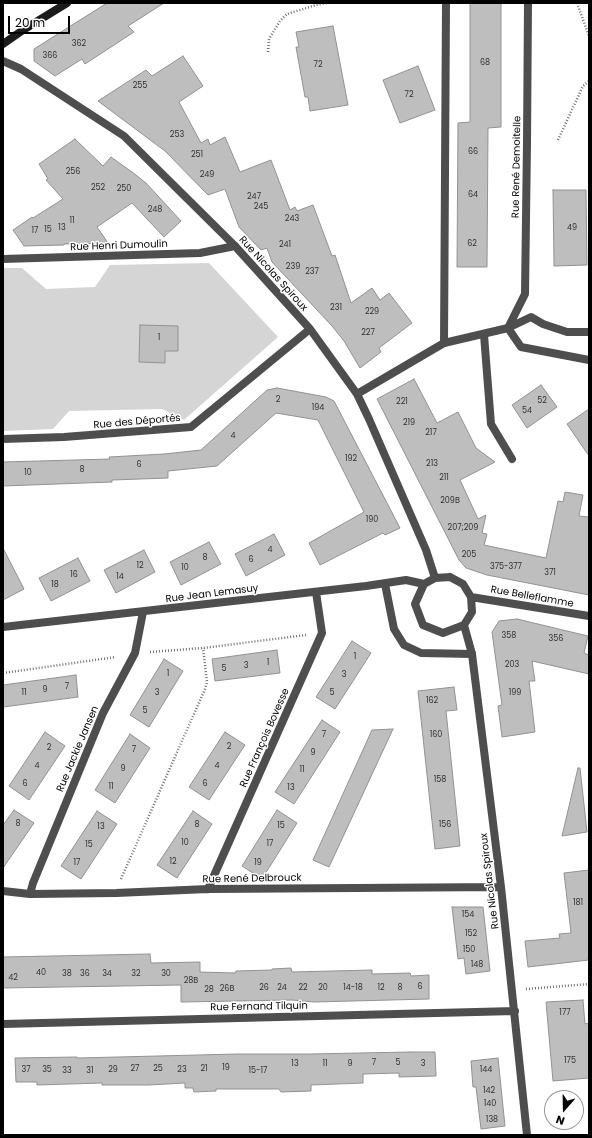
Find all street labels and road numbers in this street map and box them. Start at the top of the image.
street label: Rue René Demoitelle [510,116,524,218]
street label: Rue Nicolas Spiroux [236,234,310,314]
street label: Rue Henri Dumoulin [70,238,168,254]
street label: Rue des Déportés [93,412,181,432]
street label: Rue Jean Lemasuy [165,582,259,606]
street label: Rue Belleflamme [490,584,574,610]
street label: Rue François Bovesse [238,687,292,789]
street label: Rue Jackie Jansen [54,704,102,794]
street label: Rue Nicolas Spiroux [478,832,502,930]
street label: Rue René Delbrouck [202,872,302,886]
street label: Rue Fernand Tilquin [210,1000,308,1014]

